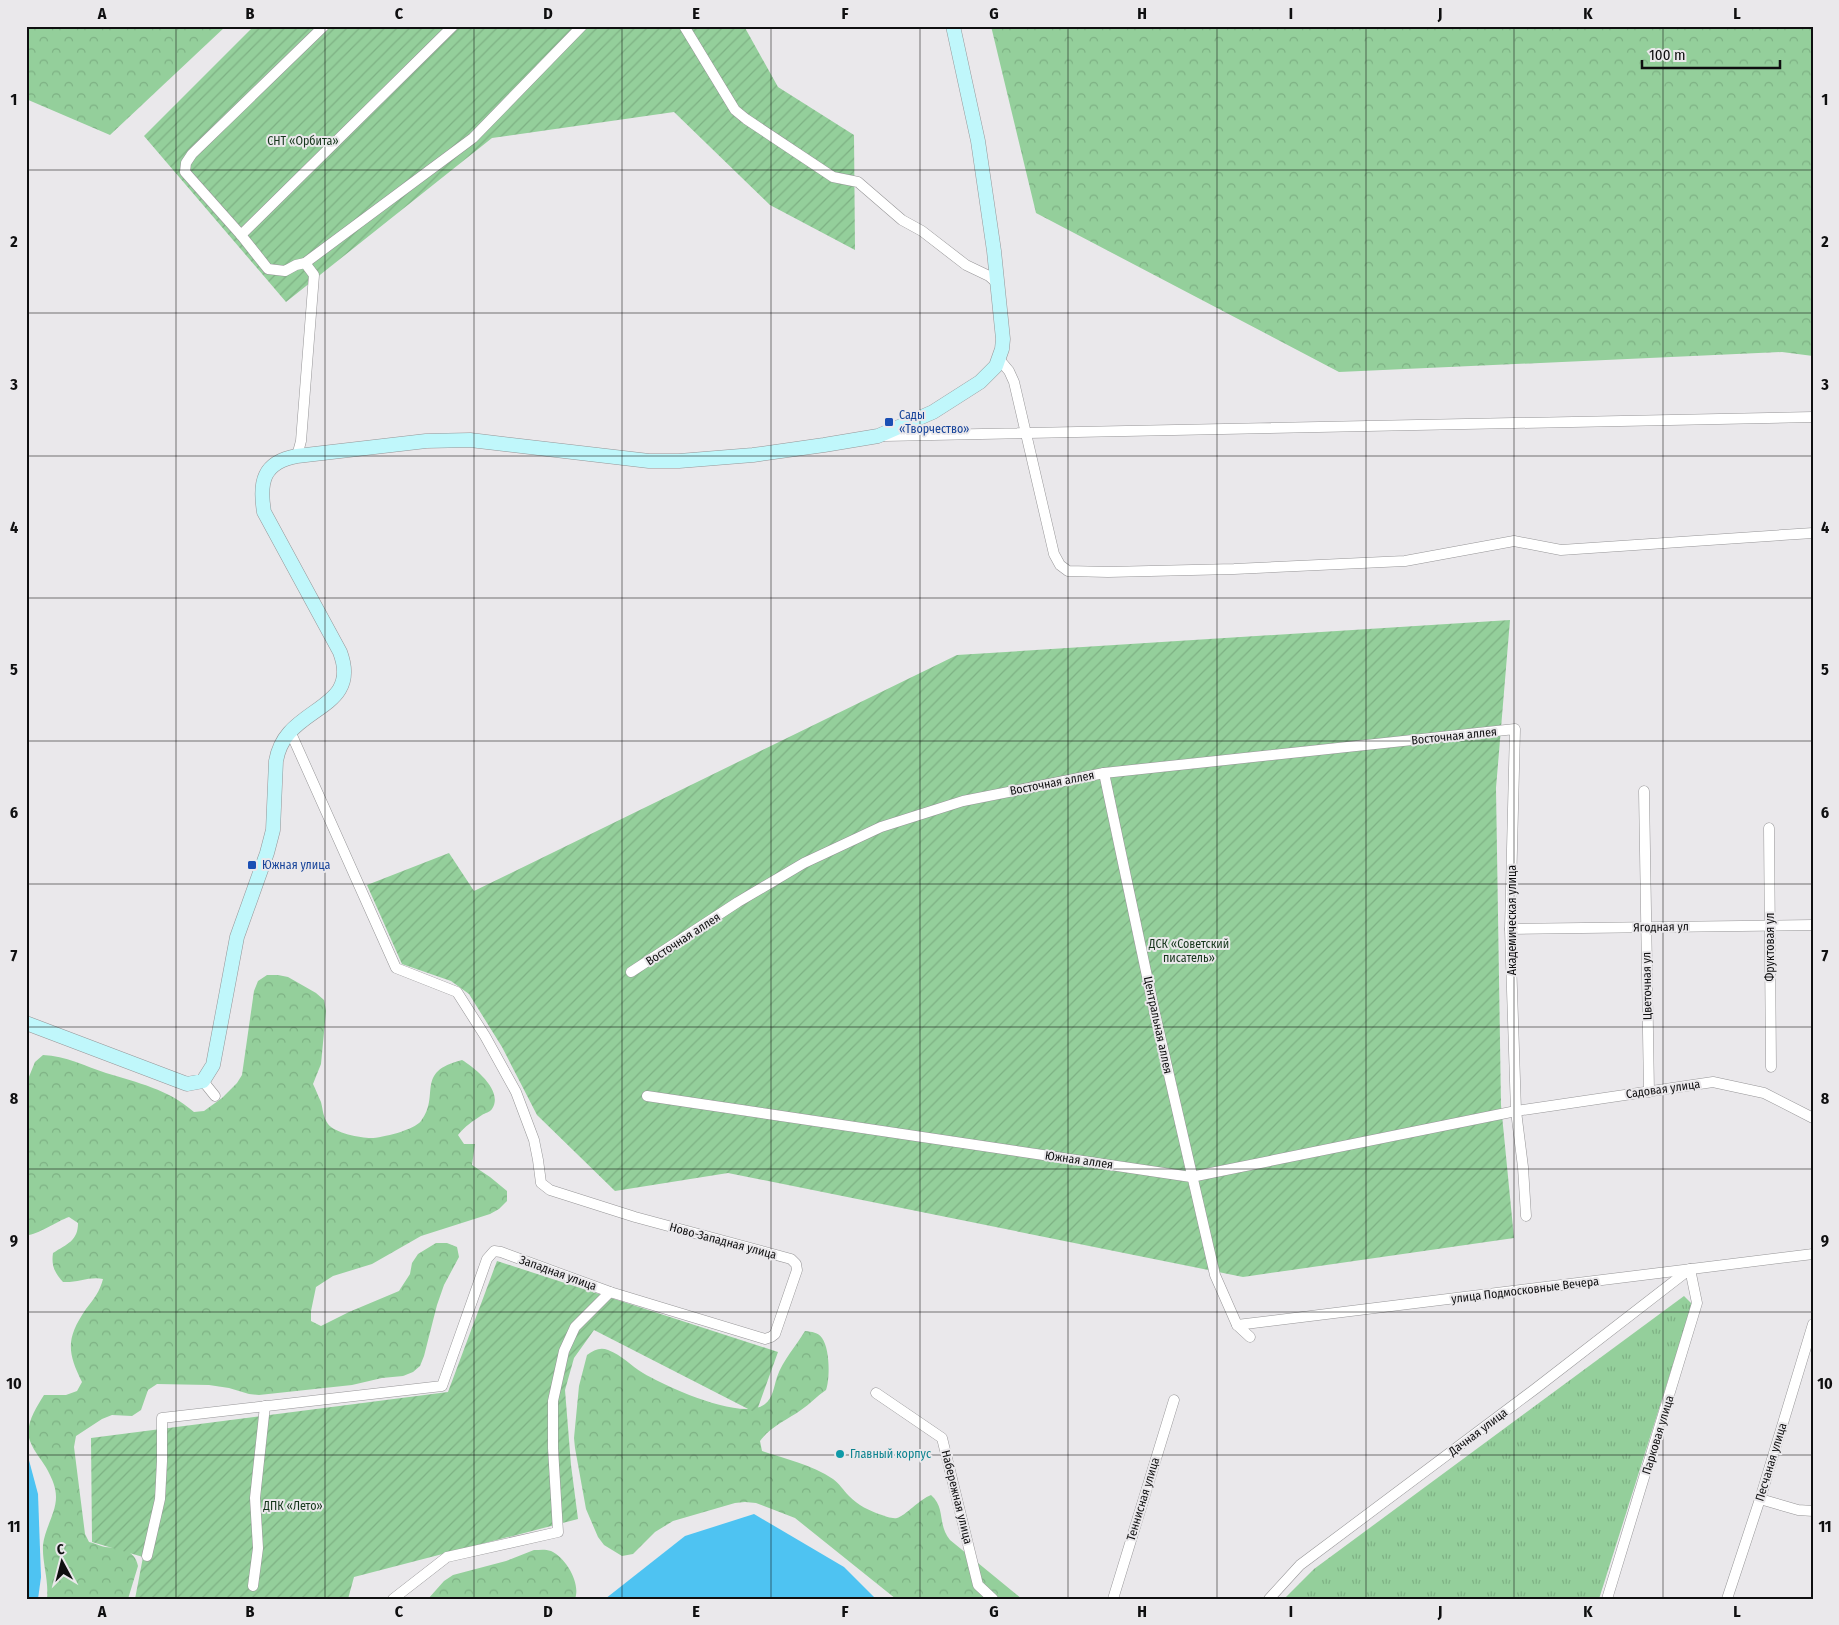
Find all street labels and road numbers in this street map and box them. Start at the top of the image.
street label: Восточная аллея [1411,725,1497,747]
street label: Восточная аллея [1009,768,1095,798]
street label: Академическая улица [1505,865,1519,975]
street label: Восточная аллея [643,910,723,968]
street label: Фруктовая ул [1763,912,1777,982]
street label: Ягодная ул [1633,920,1689,934]
street label: Цветочная ул [1639,952,1655,1020]
street label: Центральная аллея [1141,975,1175,1075]
street label: Садовая улица [1625,1077,1701,1101]
street label: Южная аллея [1044,1148,1114,1172]
street label: Ново-Западная улица [668,1220,778,1262]
street label: Западная улица [518,1253,599,1293]
street label: улица Подмосковные Вечера [1450,1274,1600,1306]
street label: Парковая улица [1639,1394,1677,1476]
street label: Дачная улица [1445,1405,1510,1459]
street label: Песчаная улица [1752,1421,1790,1503]
street label: Набережная улица [939,1449,975,1546]
street label: Теннисная улица [1124,1456,1162,1542]

